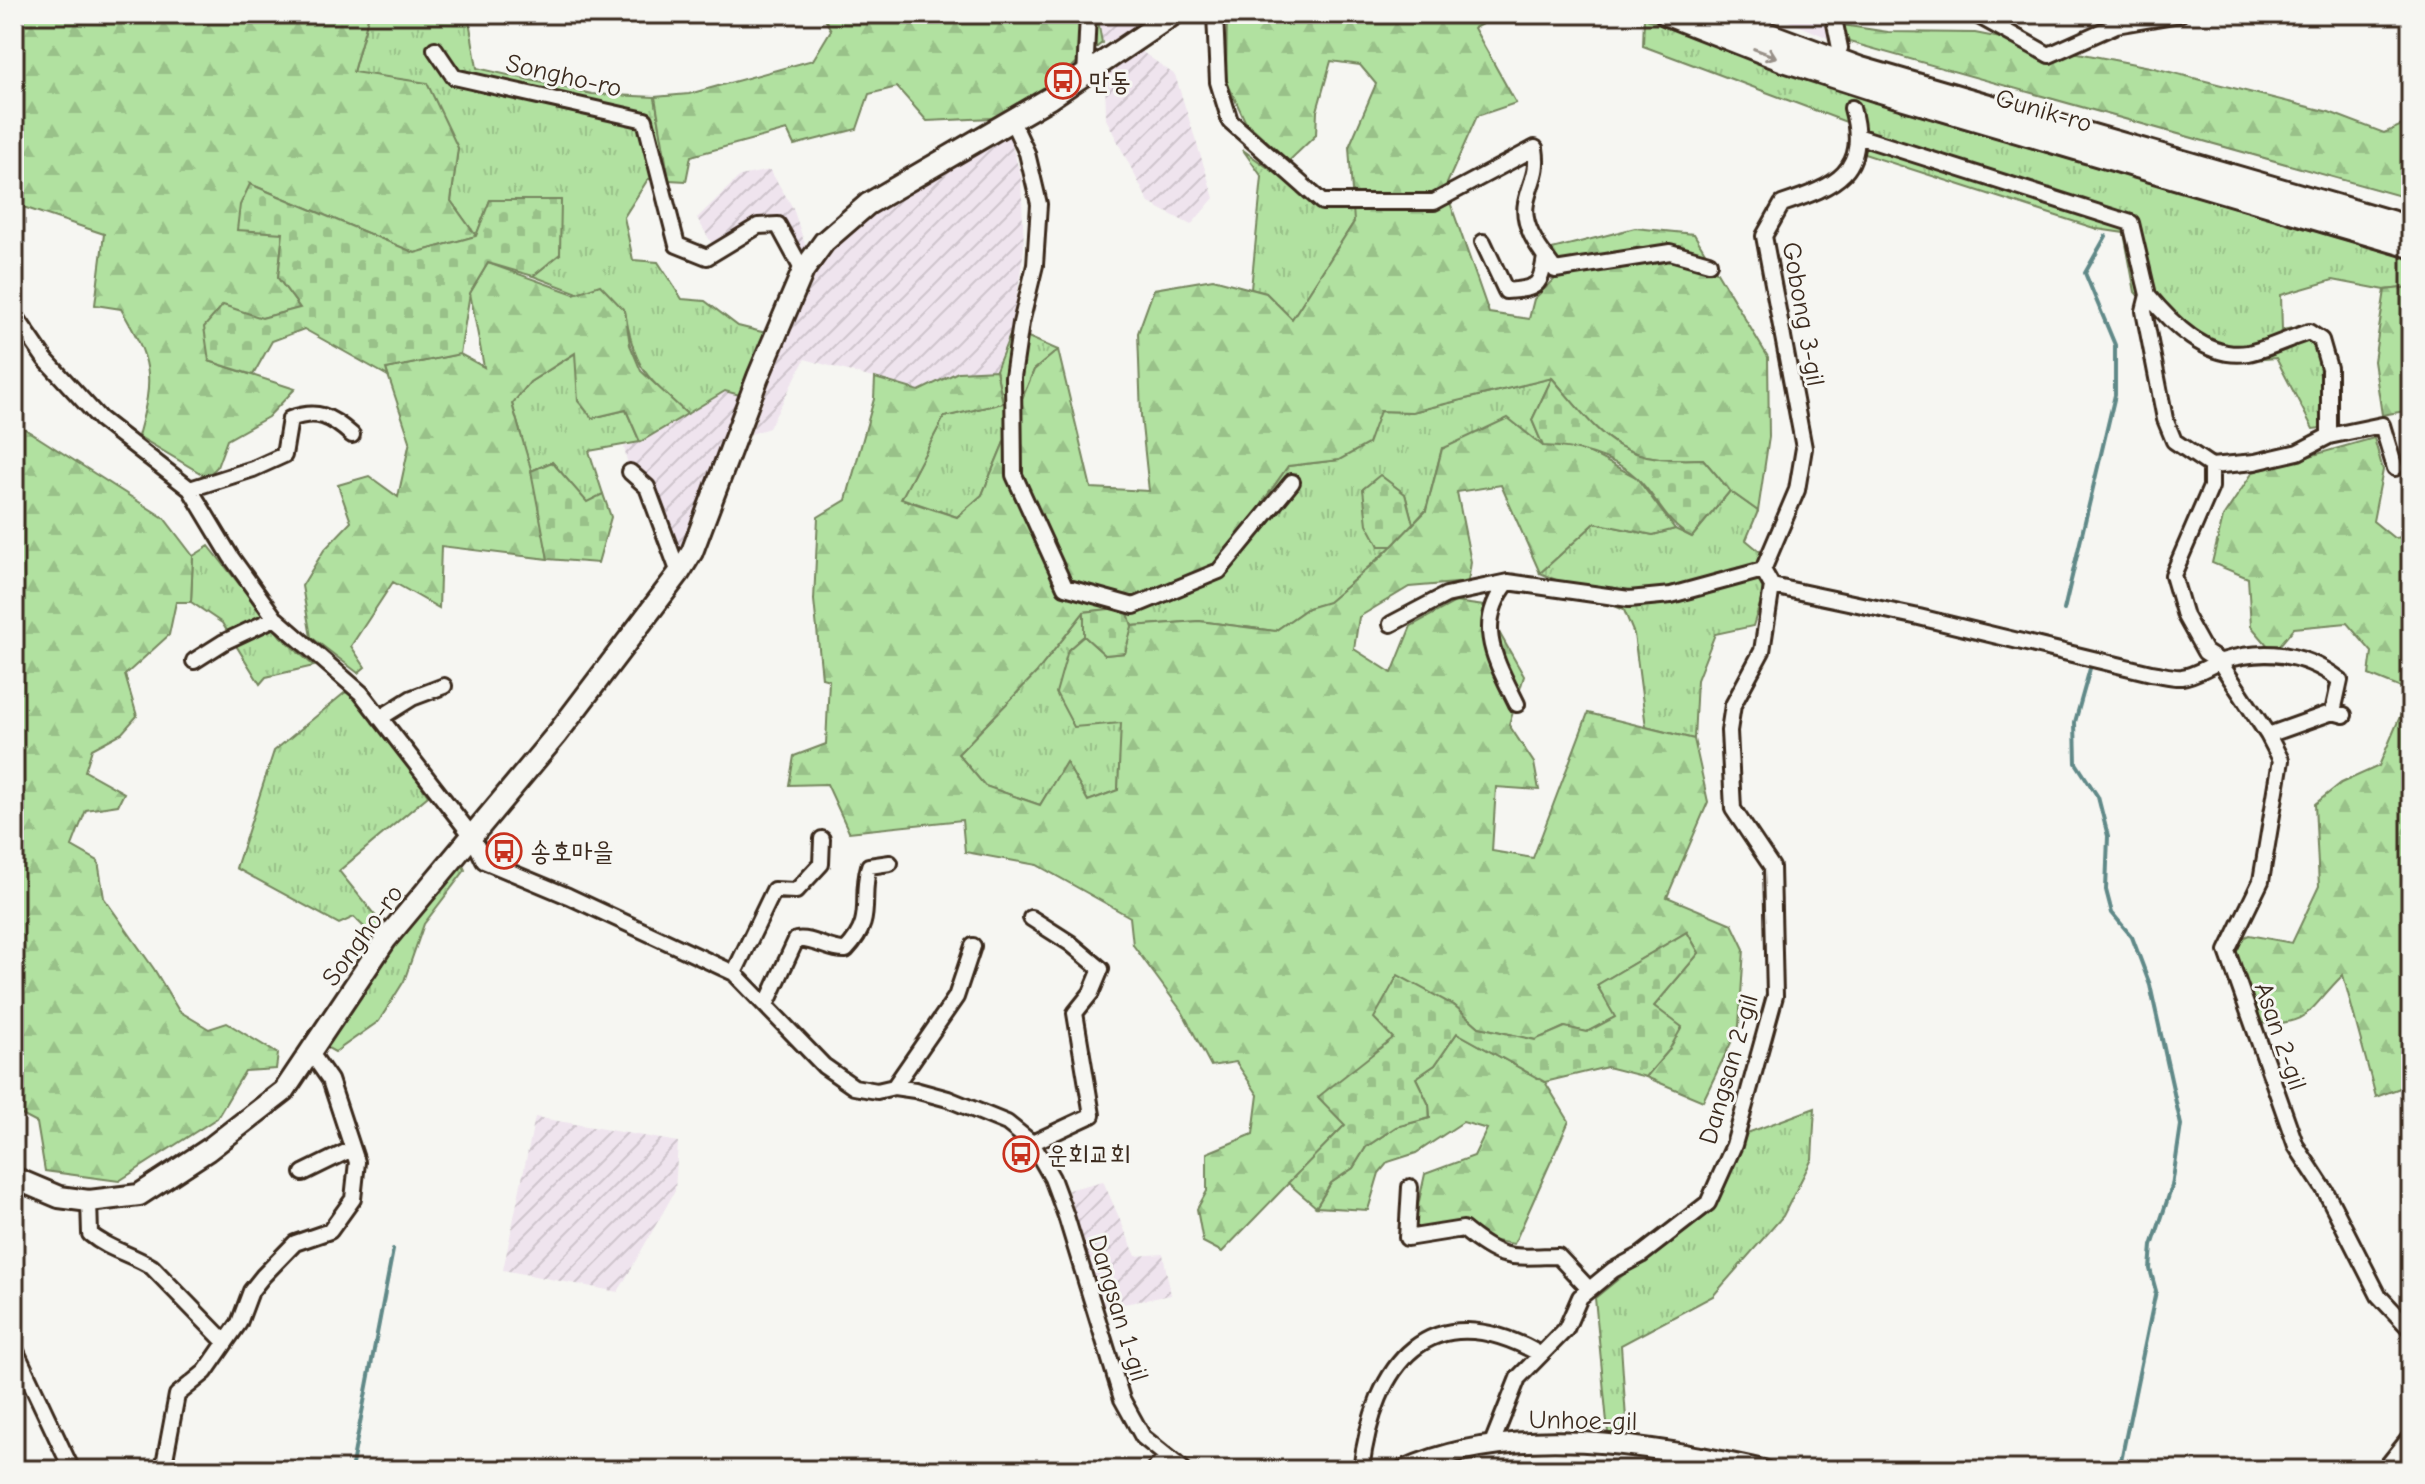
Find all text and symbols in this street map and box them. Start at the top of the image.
one-way arrow [1752,47,1777,61]
street label: Songho-ro [503,48,625,104]
bus stop icon: 만동 [1044,62,1082,100]
place label: 만동 [1089,67,1131,97]
street label: Gunik-ro [1992,83,2095,139]
street label: Gobong 3-gil [1776,240,1830,389]
bus stop icon: 송호마을 [485,832,523,870]
place label: 송호마을 [530,837,614,867]
street label: Songho-ro [316,879,410,992]
street label: Asan 2-gil [2248,979,2312,1094]
street label: Dangsan 2-gil [1693,991,1765,1148]
bus stop icon: 운회교회 [1002,1135,1040,1173]
place label: 운회교회 [1047,1140,1131,1170]
street label: Dangsan 1-gil [1082,1232,1155,1385]
street label: Unhoe-gil [1528,1405,1638,1437]

